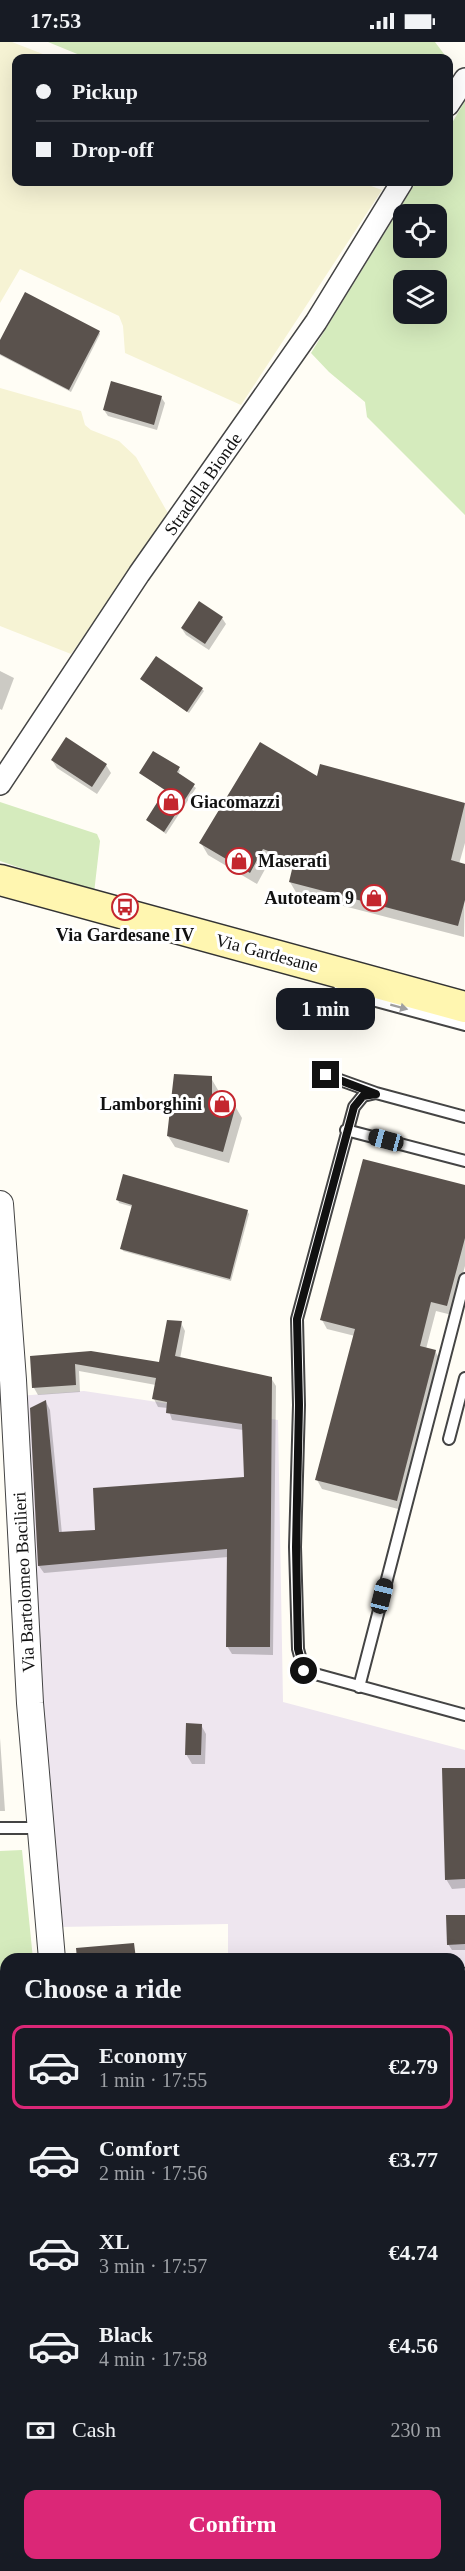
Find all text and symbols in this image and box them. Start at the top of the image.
text: 17:53 [30,8,81,33]
text: Pickup [72,79,138,104]
text: Drop-off [72,137,153,162]
map controls [393,204,447,324]
button: locate [393,204,447,258]
button: layers [393,270,447,324]
street label: Stradella Bionde [160,429,246,539]
shop icon: Giacomazzi [156,787,186,817]
place label: Giacomazzi [190,792,280,812]
shop icon: Maserati [224,846,254,876]
place label: Maserati [258,851,327,871]
shop icon: Autoteam 9 [359,883,389,913]
place label: Autoteam 9 [265,888,354,908]
bus stop icon: Via Gardesane IV [110,892,140,922]
place label: Via Gardesane IV [56,925,194,945]
street label: Via Gardesane [214,930,320,976]
callout: 1 min [276,988,376,1030]
text: 1 min [301,998,350,1020]
one-way arrow [391,1003,409,1012]
route end [312,1061,339,1088]
shop icon: Lamborghini [207,1089,237,1119]
place label: Lamborghini [100,1094,202,1114]
car [366,1127,406,1153]
street label: Via Bartolomeo Bacilieri [9,1491,39,1673]
car [369,1576,395,1616]
route start [290,1657,317,1684]
text: Choose a ride [24,1974,182,2004]
icon: car [27,2040,81,2094]
text: Economy [99,2043,187,2068]
text: €2.79 [389,2054,438,2079]
text: 1 min · 17:55 [99,2069,207,2091]
icon: car [27,2133,81,2187]
text: Comfort [99,2136,180,2161]
text: €3.77 [389,2147,438,2172]
text: 2 min · 17:56 [99,2162,207,2184]
icon: car [27,2226,81,2280]
text: XL [99,2229,130,2254]
text: €4.74 [389,2240,438,2265]
text: 3 min · 17:57 [99,2255,207,2277]
icon: car [27,2319,81,2373]
text: Black [99,2322,153,2347]
text: €4.56 [389,2333,438,2358]
text: 4 min · 17:58 [99,2348,207,2370]
icon: cash [24,2414,57,2447]
text: Cash [72,2417,116,2442]
text: 230 m [390,2419,441,2441]
button: Confirm [24,2490,441,2559]

